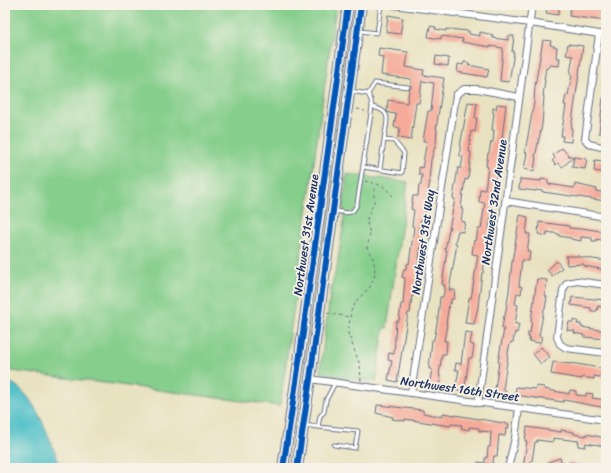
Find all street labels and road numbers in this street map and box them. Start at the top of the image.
street label: Northwest 32nd Avenue [474,138,514,266]
street label: Northwest 31st Avenue [287,172,325,297]
street label: Northwest 31st Way [405,187,441,296]
street label: Northwest 16th Street [399,370,521,408]

